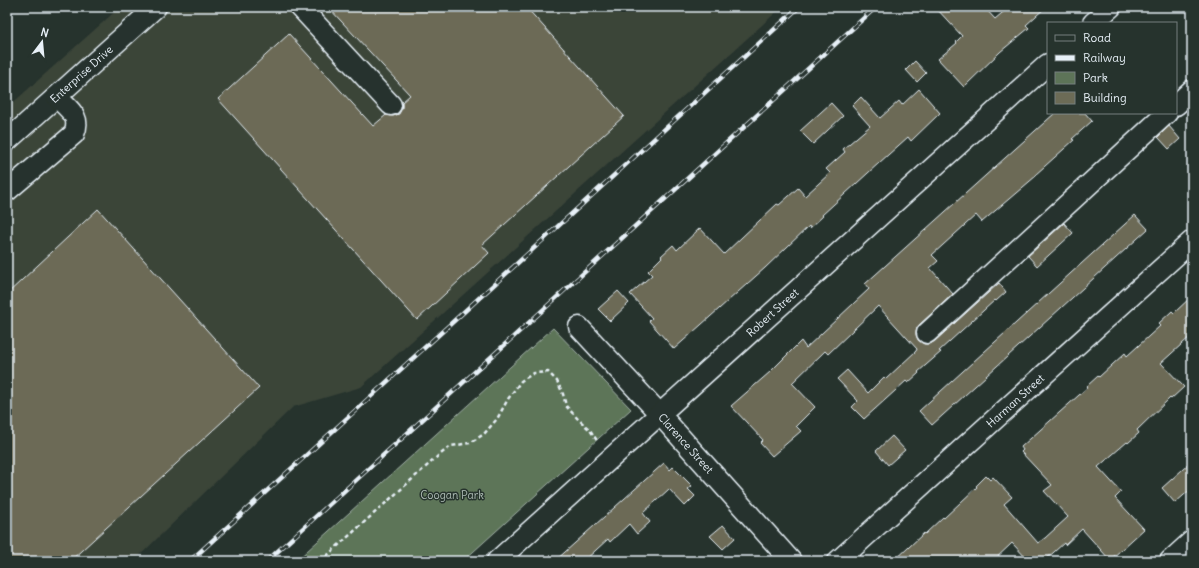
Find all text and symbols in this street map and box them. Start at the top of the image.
north arrow [22,22,62,62]
legend [1047,22,1177,114]
text: N [39,25,50,40]
text: Road [1083,30,1111,45]
street label: Enterprise Drive [47,42,116,106]
text: Railway [1083,50,1126,65]
text: Park [1083,70,1108,85]
text: Building [1083,90,1127,105]
street label: Robert Street [744,285,802,340]
street label: Harman Street [984,371,1047,430]
street label: Clarence Street [655,410,717,477]
park label: Coogan Park [420,488,484,502]

